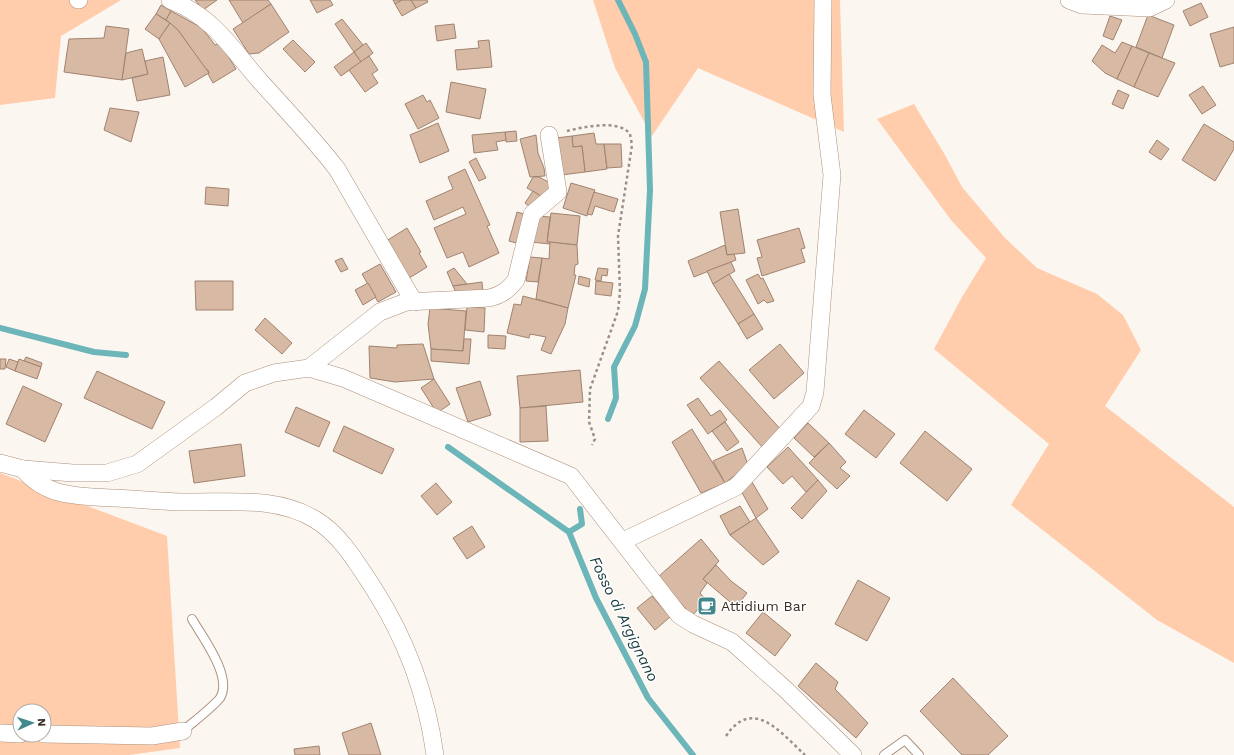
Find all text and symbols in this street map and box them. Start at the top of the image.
water label: Fosso di Argignano [586,553,662,685]
cafe icon: Attidium Bar [696,595,718,617]
place label: Attidium Bar [721,598,807,614]
north arrow [12,703,52,743]
text: N [35,718,48,727]

